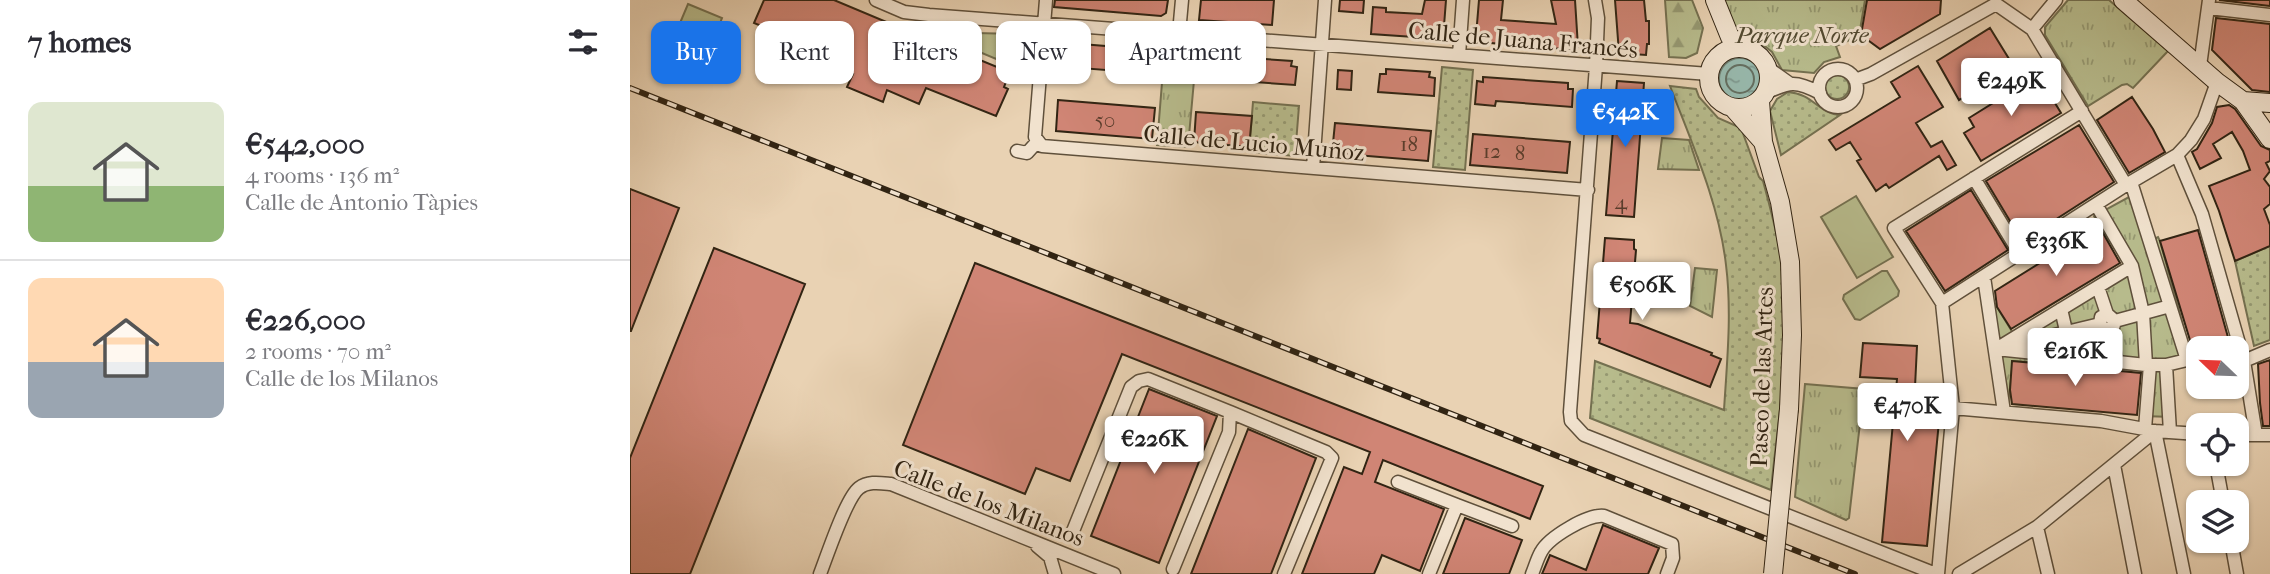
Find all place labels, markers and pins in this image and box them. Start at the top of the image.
pin: €249K [1962,58,2060,118]
pin: €542K [1576,90,1674,149]
pin: €336K [2007,218,2105,278]
pin: €506K [1593,262,1691,322]
pin: €216K [2026,328,2124,388]
pin: €470K [1858,384,1956,443]
pin: €226K [1105,416,1203,476]

